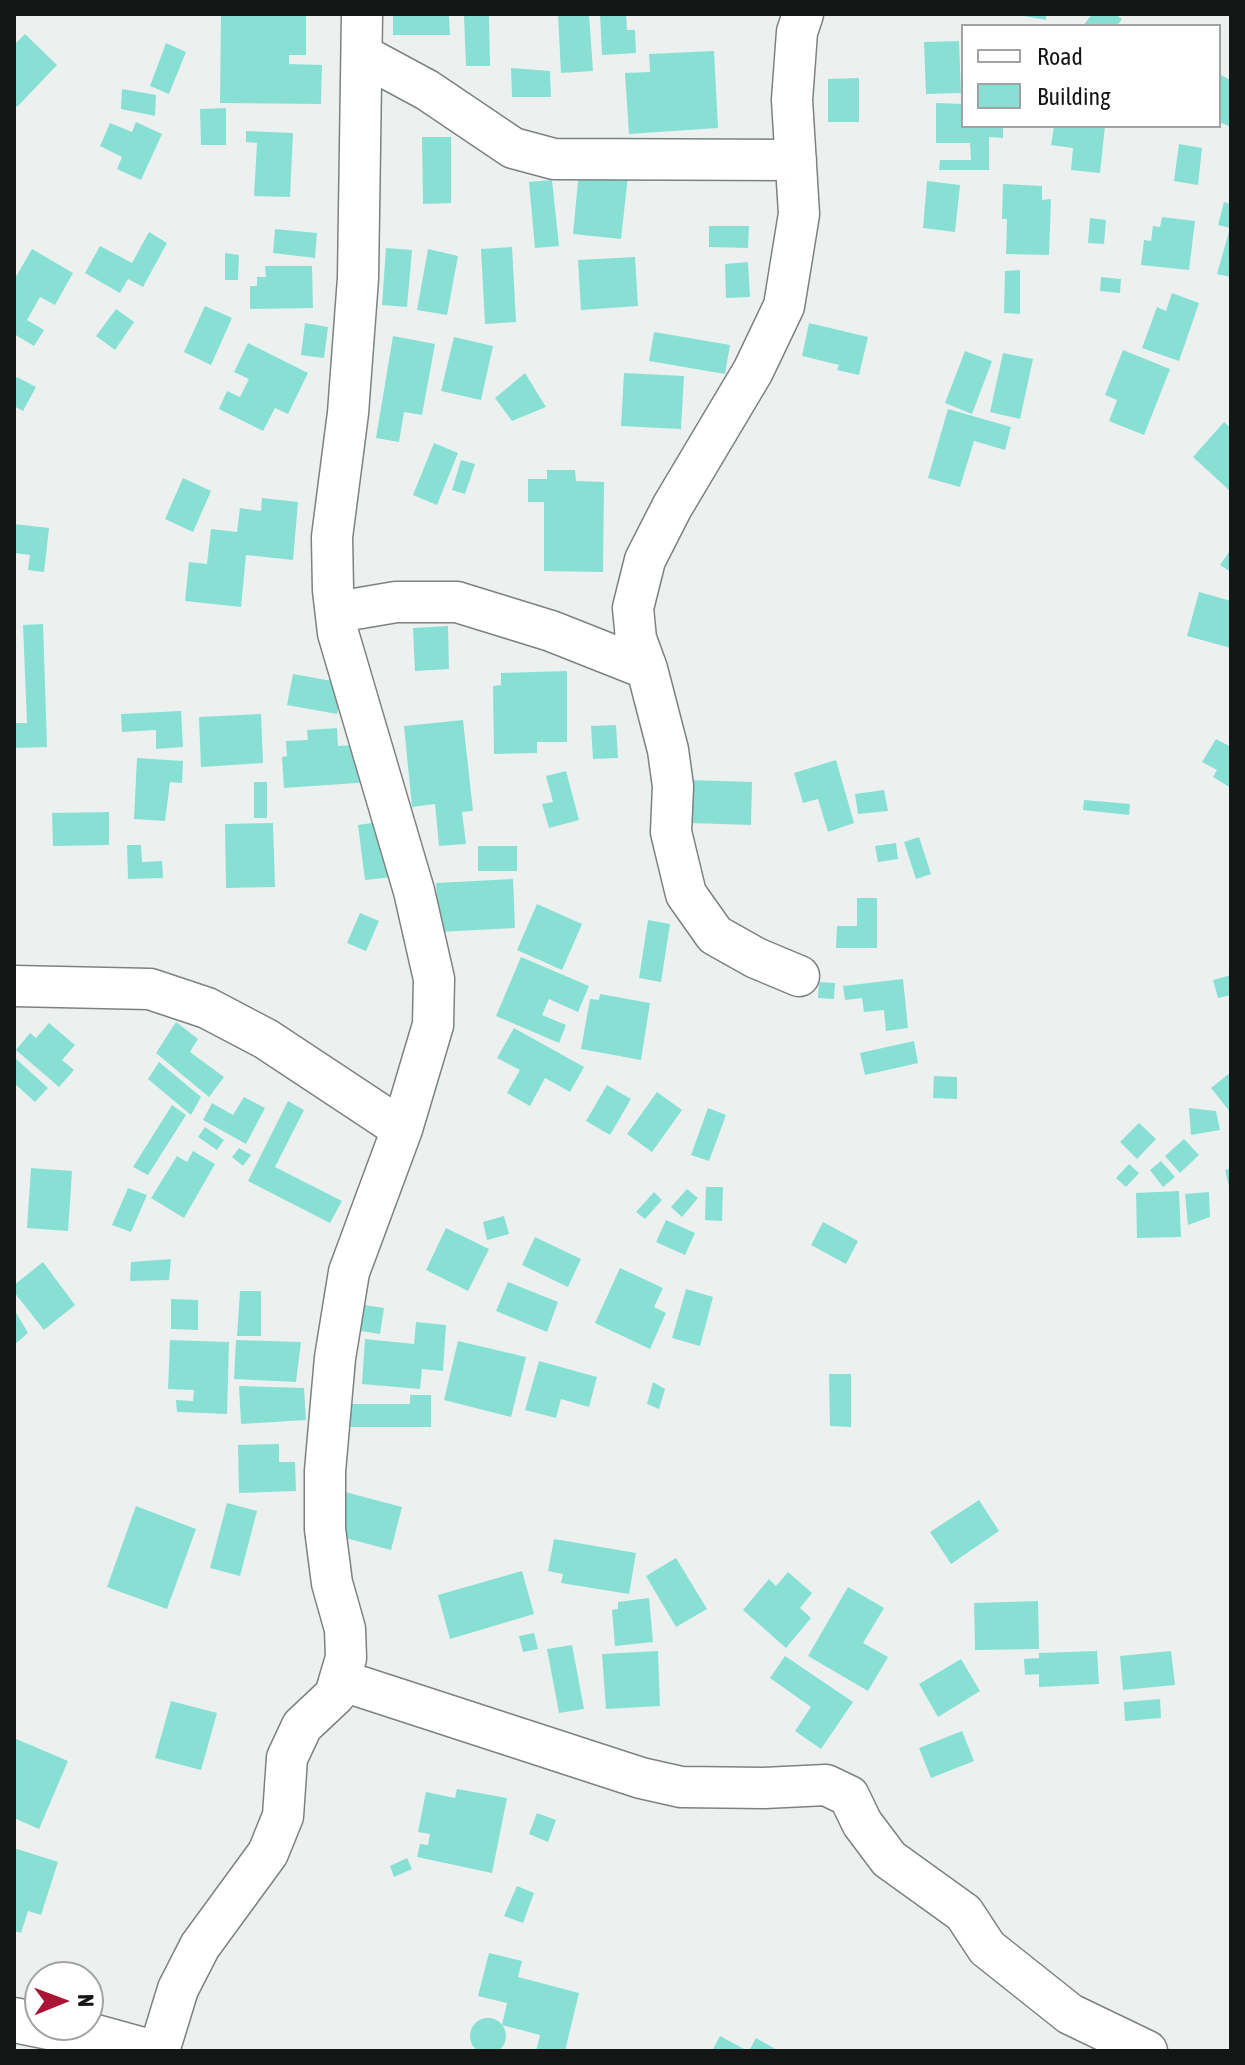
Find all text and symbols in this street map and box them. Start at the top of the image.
legend [961,24,1221,128]
text: Road [1037,43,1083,70]
text: Building [1037,83,1110,110]
north arrow [24,1961,104,2041]
text: N [73,1994,99,2007]

